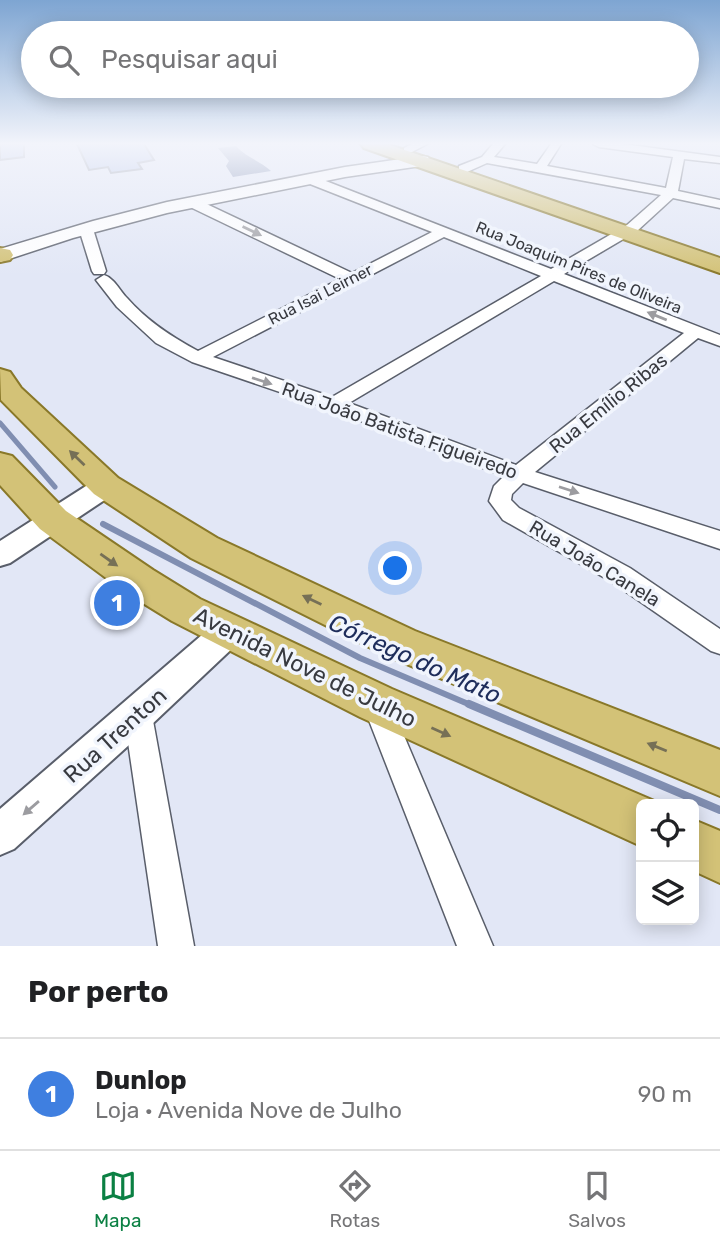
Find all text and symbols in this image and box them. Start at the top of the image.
search box [21,21,699,98]
icon: search [45,41,83,79]
text: Pesquisar aqui [101,44,278,75]
street label: Rua Joaquim Pires de Oliveira [473,217,685,318]
one-way arrow [242,226,262,237]
street label: Rua Isai Leirner [265,260,376,329]
one-way arrow [646,310,667,321]
street label: Rua Emílio Ribas [545,349,672,458]
one-way arrow [252,376,273,387]
street label: Rua João Batista Figueiredo [279,377,521,484]
one-way arrow [69,450,86,466]
one-way arrow [558,486,579,496]
street label: Rua João Canela [525,515,664,612]
your location [378,551,412,585]
one-way arrow [100,553,118,567]
pin: 1 [94,577,140,629]
one-way arrow [302,595,322,606]
street label: Avenida Nove de Julho [189,601,421,733]
water label: Córrego do Mato [325,609,505,709]
street label: Rua Trenton [58,681,172,789]
one-way arrow [431,726,451,738]
one-way arrow [646,741,667,752]
map controls [636,799,699,925]
button: locate [636,799,699,862]
one-way arrow [22,800,40,816]
button: layers [636,862,699,925]
text: Por perto [28,974,169,1010]
text: Dunlop [95,1065,187,1096]
text: 1 [45,1080,57,1108]
text: 90 m [638,1080,692,1108]
text: Loja · Avenida Nove de Julho [95,1096,402,1124]
tab: Mapa [94,1167,141,1232]
tab: Rotas [329,1167,380,1232]
tab: Salvos [568,1167,626,1232]

